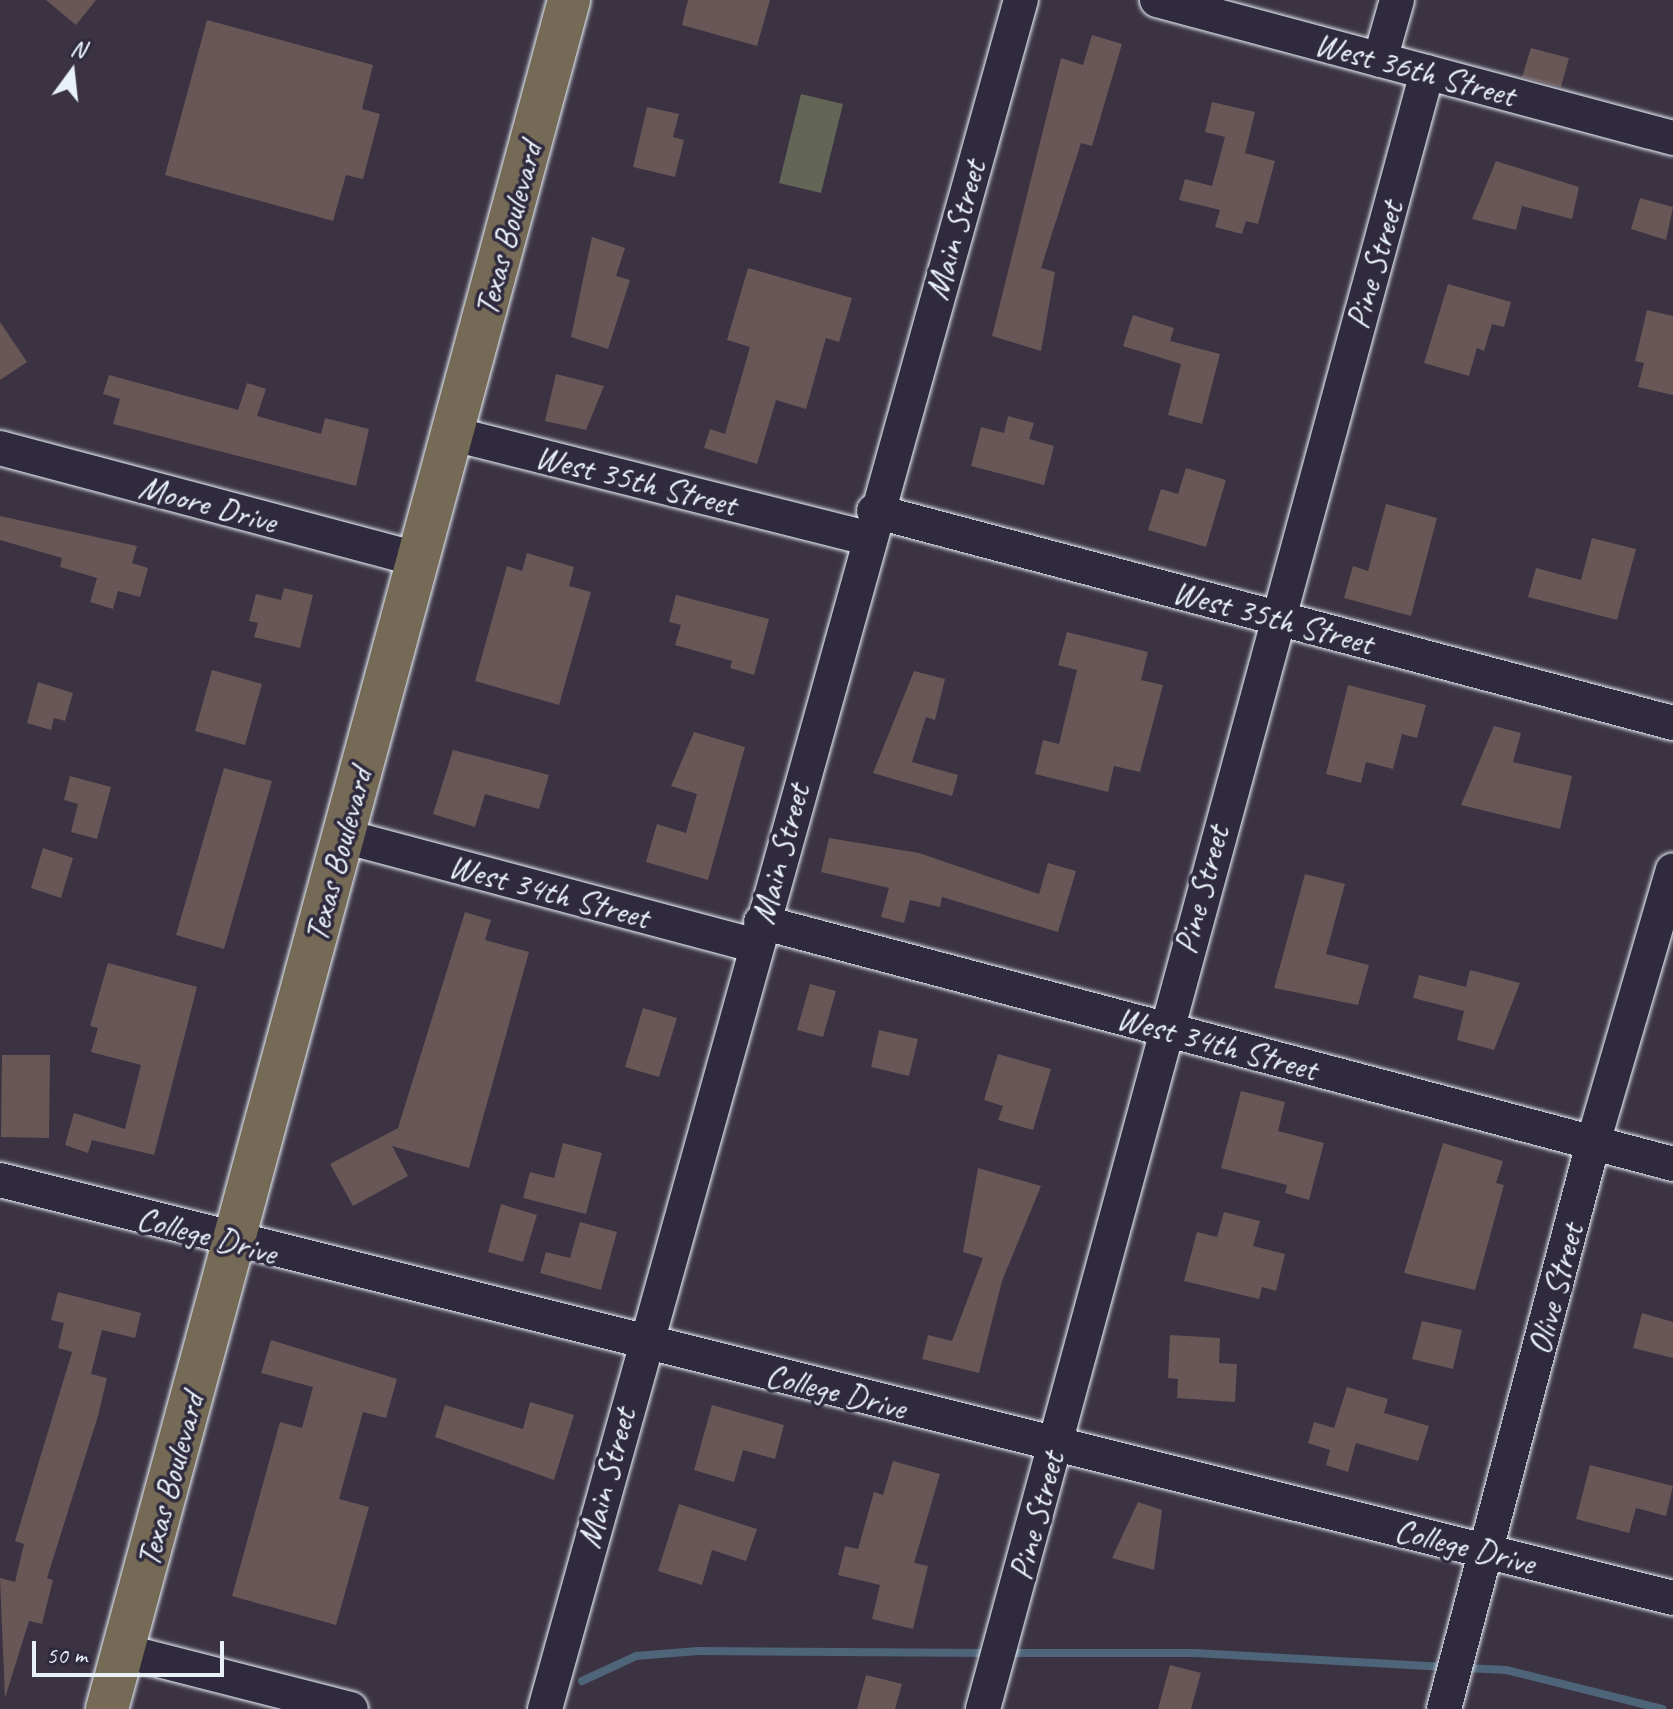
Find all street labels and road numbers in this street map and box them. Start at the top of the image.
street label: West 36th Street [1310,23,1520,115]
street label: Texas Boulevard [465,137,551,321]
street label: Main Street [916,156,994,304]
street label: Pine Street [1336,196,1412,334]
street label: West 35th Street [531,435,741,525]
street label: Moore Drive [135,466,281,542]
street label: West 35th Street [1168,571,1378,663]
street label: Texas Boulevard [295,763,381,947]
street label: Main Street [742,780,818,928]
street label: Pine Street [1164,821,1238,959]
street label: West 34th Street [444,845,654,937]
street label: West 34th Street [1112,997,1322,1089]
street label: College Drive [133,1197,281,1273]
street label: Olive Street [1518,1219,1592,1359]
street label: College Drive [762,1354,910,1428]
street label: Texas Boulevard [127,1388,213,1572]
street label: Main Street [568,1404,644,1552]
street label: Pine Street [999,1447,1073,1585]
street label: College Drive [1391,1509,1539,1583]

